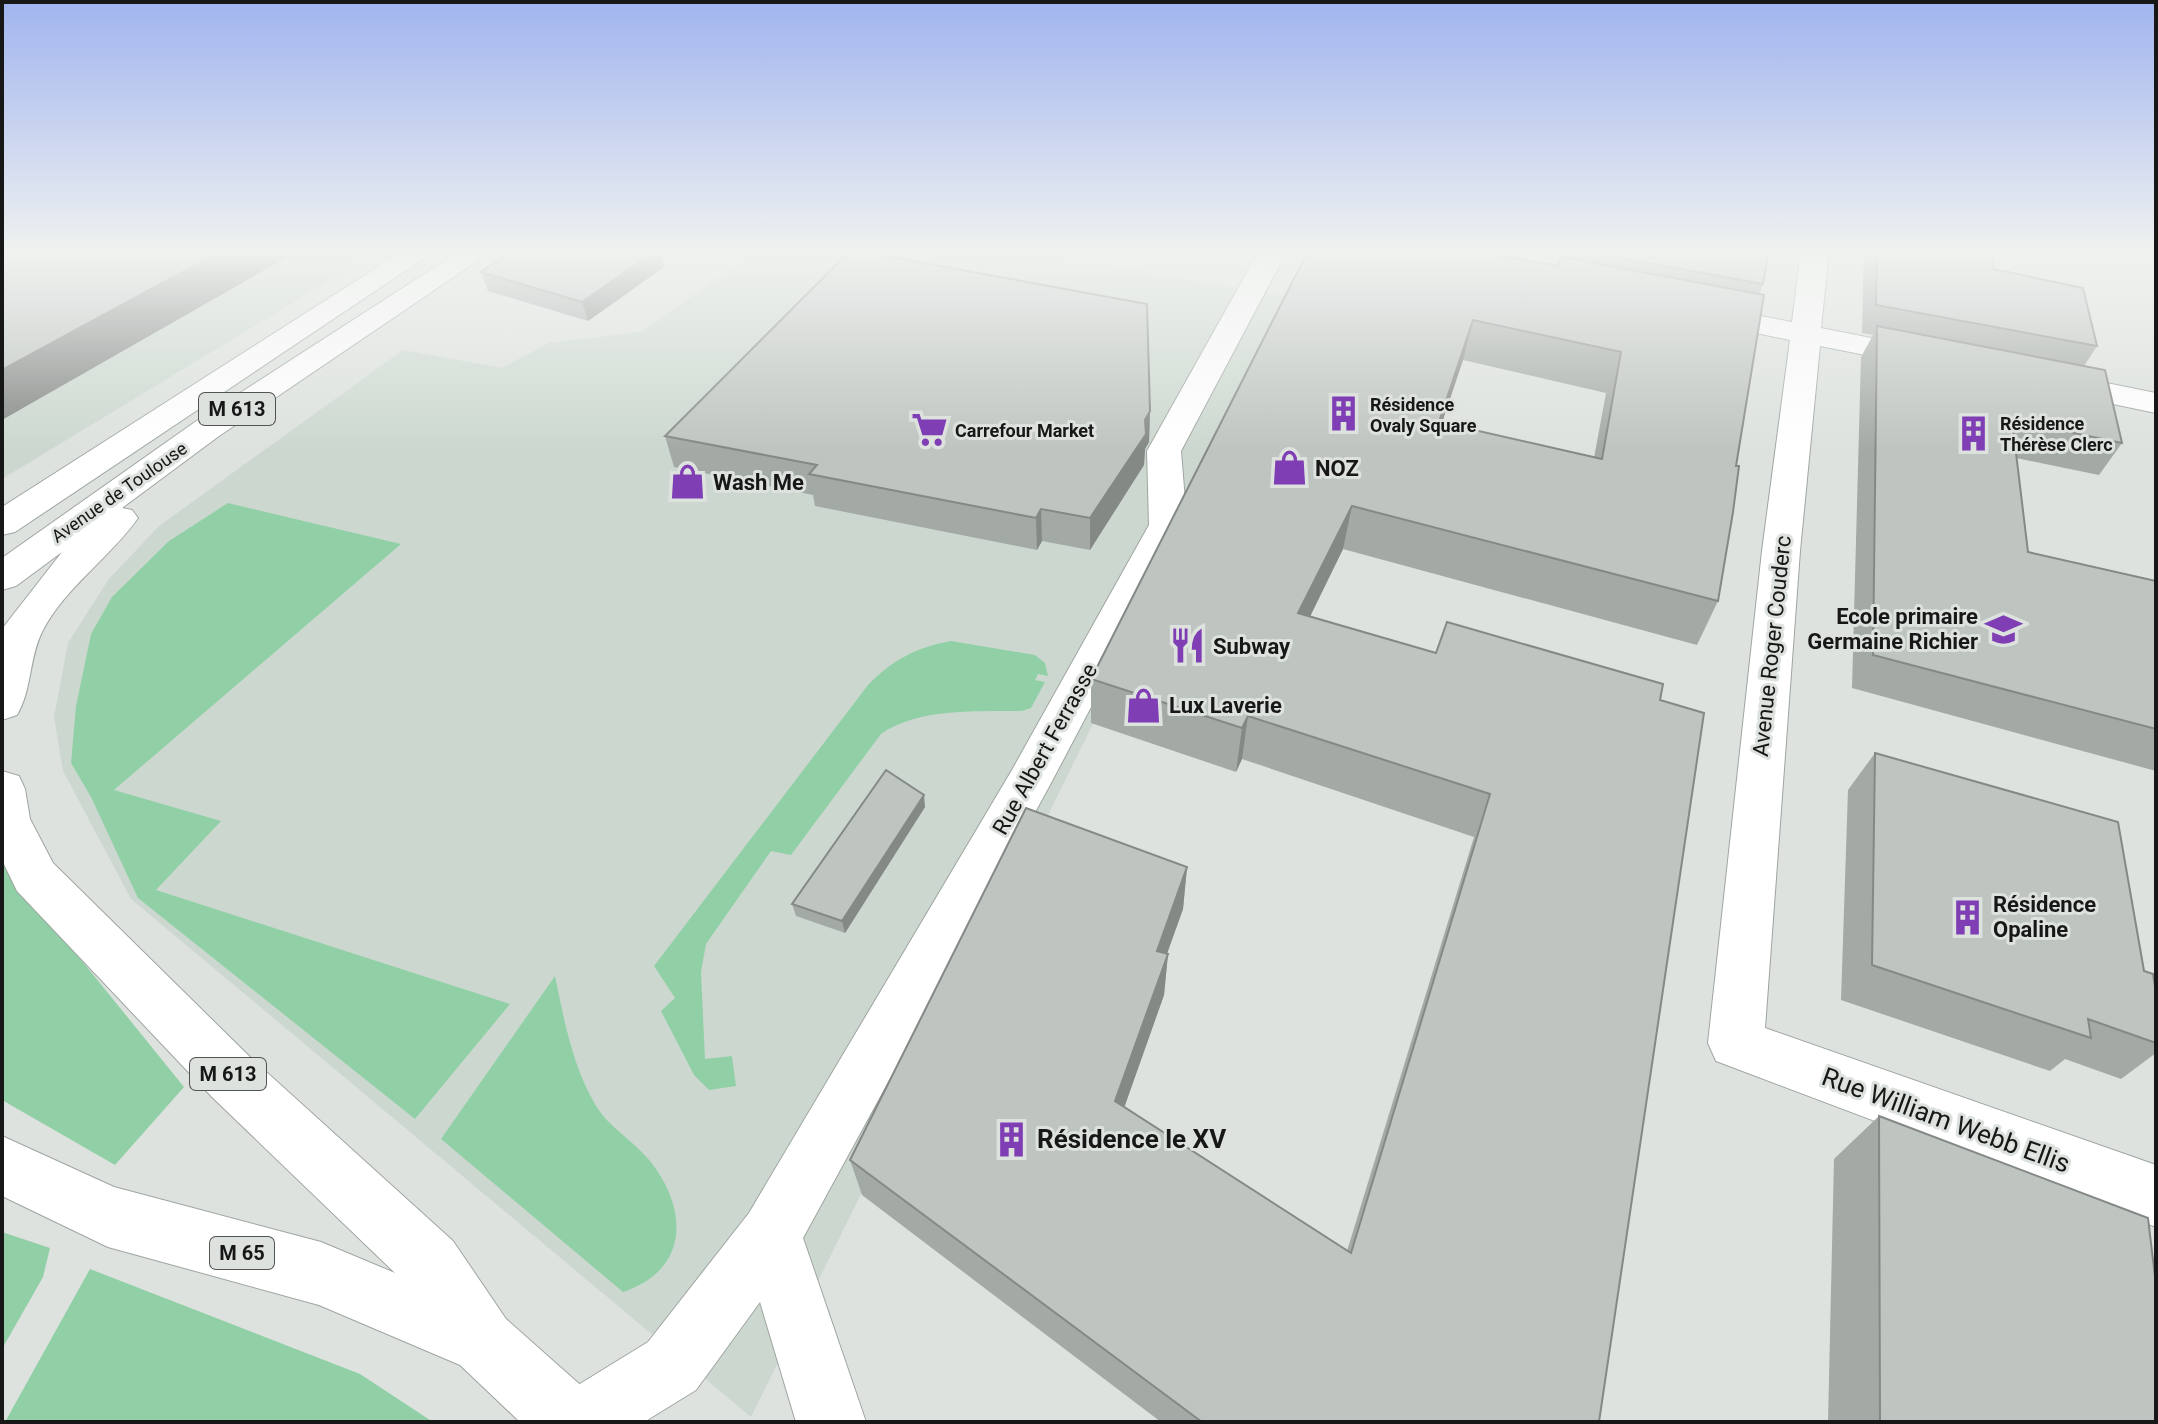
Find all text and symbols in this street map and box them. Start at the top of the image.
road number: M 613 [199,393,275,425]
place label: Résidence Ovaly Square [1370,394,1477,436]
building icon: Résidence Ovaly Square [1325,395,1363,433]
supermarket icon: Carrefour Market [910,411,948,449]
place label: Résidence Thérèse Clerc [2000,413,2113,455]
building icon: Résidence Thérèse Clerc [1955,414,1993,452]
place label: Carrefour Market [955,420,1094,441]
street label: Avenue de Toulouse [47,437,191,547]
shop icon: NOZ [1270,449,1308,487]
place label: NOZ [1315,456,1359,481]
shop icon: Wash Me [668,463,706,501]
place label: Wash Me [713,470,804,495]
street label: Avenue Roger Couderc [1748,534,1796,758]
place label: Ecole primaire Germaine Richier [1807,604,1978,654]
school or university icon: Ecole primaire Germaine Richier [1985,610,2023,648]
restaurant icon: Subway [1168,627,1206,665]
place label: Subway [1213,634,1291,659]
street label: Rue Albert Ferrasse [988,659,1102,839]
shop icon: Lux Laverie [1124,686,1162,724]
place label: Lux Laverie [1169,693,1282,718]
place label: Résidence Opaline [1993,892,2096,942]
building icon: Résidence Opaline [1948,898,1986,936]
road number: M 613 [190,1058,266,1090]
street label: Rue William Webb Ellis [1818,1061,2074,1179]
building icon: Résidence le XV [992,1120,1030,1158]
place label: Résidence le XV [1037,1124,1226,1154]
road number: M 65 [210,1237,274,1269]

